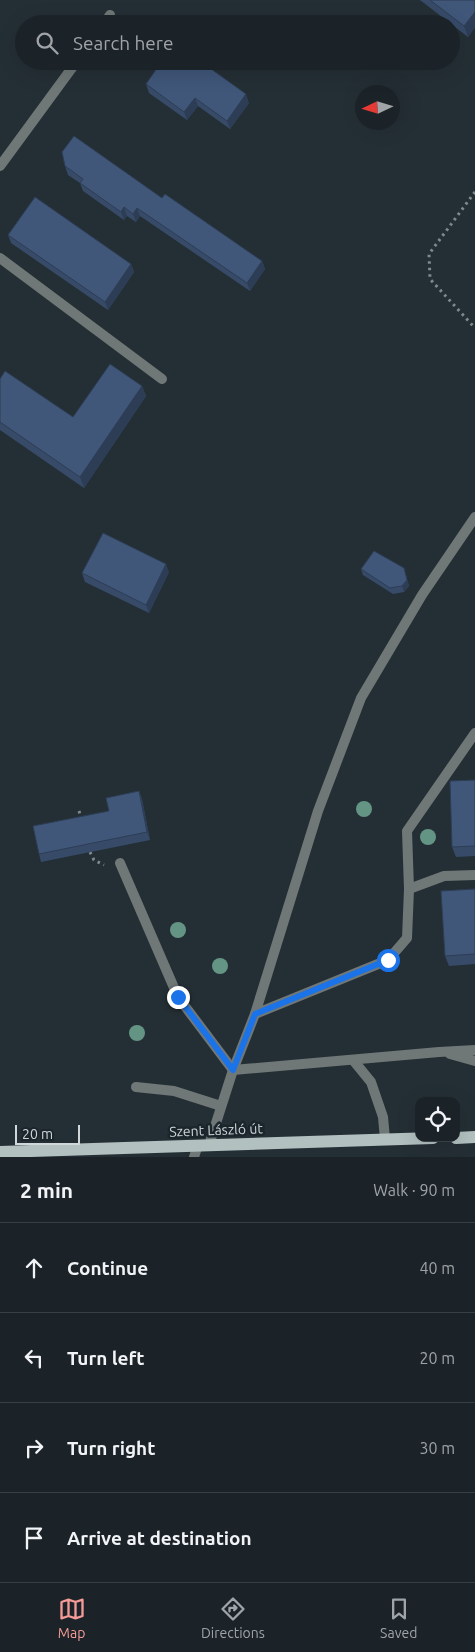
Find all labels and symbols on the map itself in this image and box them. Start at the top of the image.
north arrow [355,85,400,130]
route start [377,949,400,972]
route end [167,986,190,1009]
street label: Szent László út [169,1120,263,1140]
scale bar [15,1122,80,1145]

